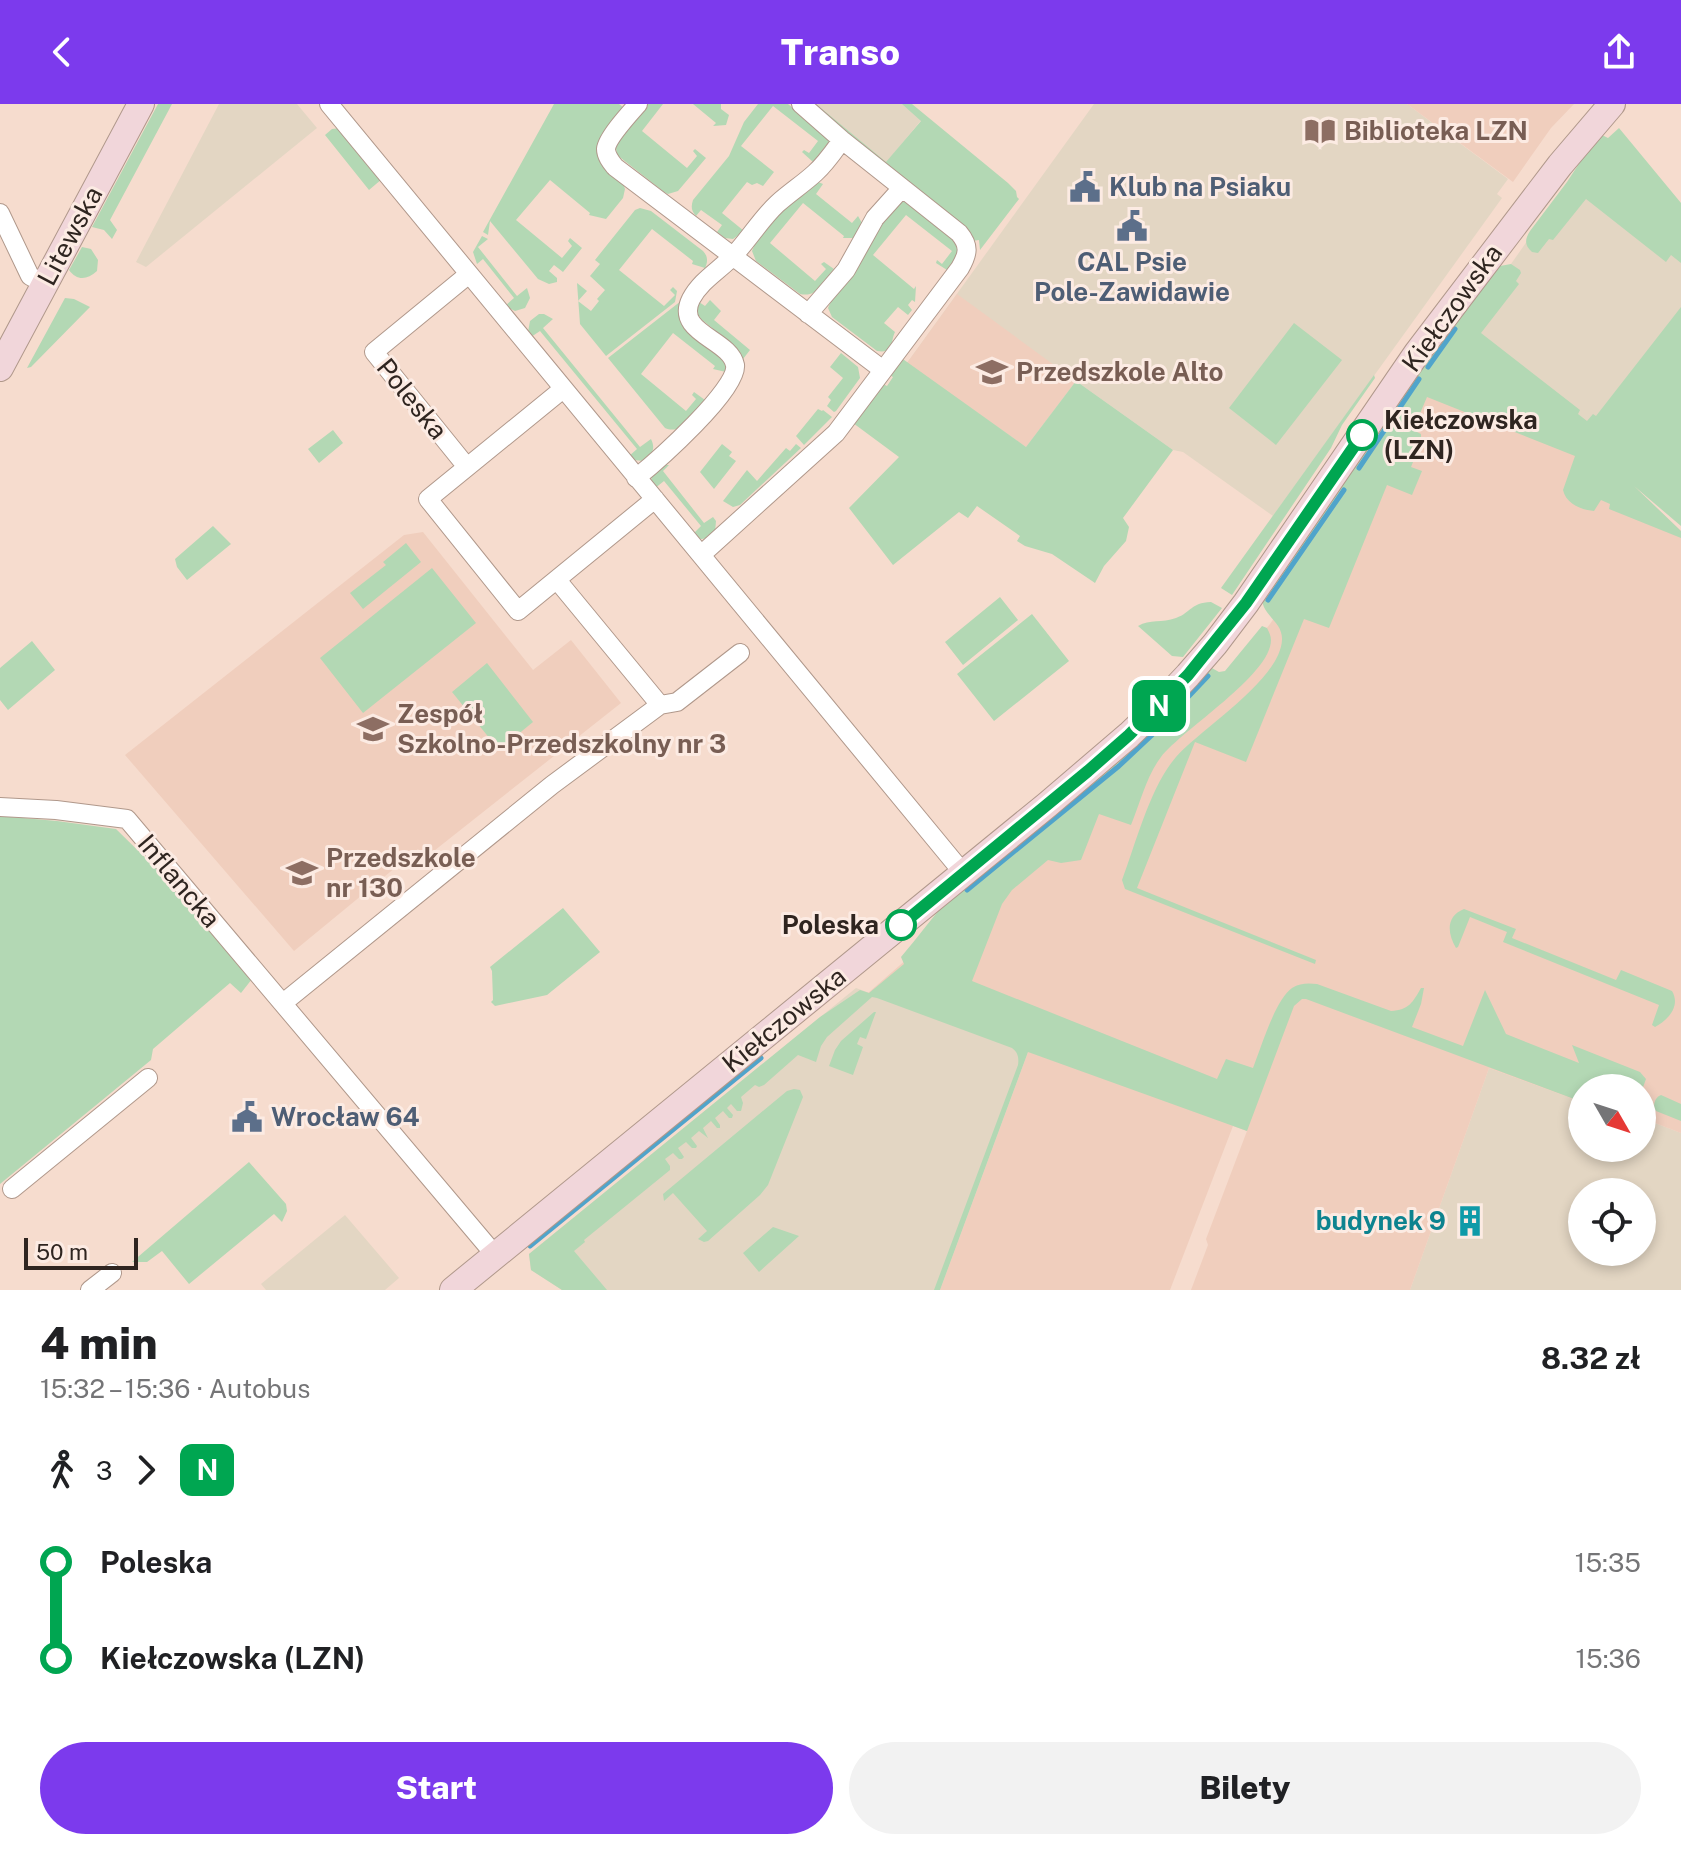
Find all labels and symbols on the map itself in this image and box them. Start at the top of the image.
library icon: Biblioteka LZN [1303,114,1337,148]
place label: Biblioteka LZN [1344,115,1528,146]
public building icon: Klub na Psiaku [1068,170,1102,204]
place label: Klub na Psiaku [1109,171,1291,202]
street label: Litewska [31,181,108,291]
public building icon: CAL Psie Pole-Zawidawie [1115,209,1149,243]
street label: Kiełczowska [1395,238,1508,377]
place label: CAL Psie Pole-Zawidawie [1034,246,1230,307]
street label: Poleska [371,352,454,445]
school or university icon: Przedszkole Alto [975,355,1009,389]
place label: Przedszkole Alto [1016,356,1223,387]
place label: Kiełczowska (LZN) [1384,404,1538,465]
marker: Kiełczowska (LZN) [1347,420,1377,450]
line badge: N [1133,680,1185,732]
place label: Zespół Szkolno-Przedszkolny nr 3 [397,698,726,759]
school or university icon: Zespół Szkolno-Przedszkolny nr 3 [356,712,390,746]
street label: Inflancka [132,828,227,933]
place label: Przedszkole nr 130 [326,842,476,903]
school or university icon: Przedszkole nr 130 [285,856,319,890]
place label: Poleska [782,909,879,940]
marker: Poleska [886,910,916,940]
street label: Kiełczowska [716,960,852,1079]
north arrow [1568,1074,1656,1162]
public building icon: Wrocław 64 [230,1100,264,1134]
place label: Wrocław 64 [271,1101,420,1132]
building icon: budynek 9 [1453,1204,1487,1238]
place label: budynek 9 [1316,1205,1446,1236]
scale bar [24,1234,138,1270]

